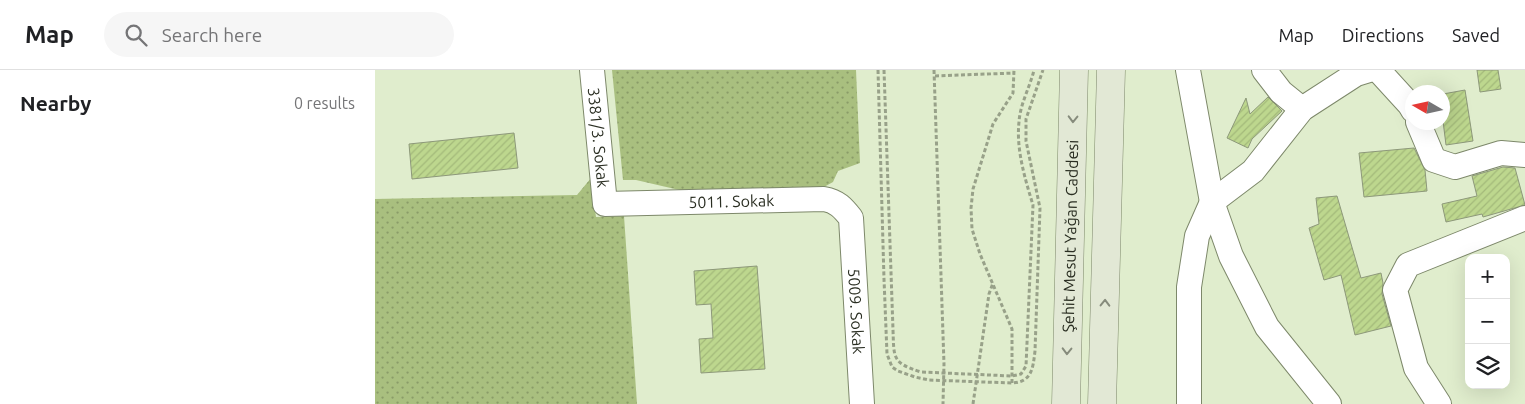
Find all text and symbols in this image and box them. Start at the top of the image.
search box [104,12,454,57]
text: Map [25,21,74,48]
icon: search [122,21,150,49]
text: Search here [162,24,262,46]
text: Map [1278,25,1314,45]
text: Directions [1342,25,1424,45]
text: Saved [1452,25,1500,45]
north arrow [1405,85,1450,130]
street label: 3381/3. Sokak [585,87,612,189]
text: Nearby [20,91,91,115]
text: 0 results [294,94,355,112]
one-way arrow [1068,115,1078,123]
street label: Şehit Mesut Yağan Caddesi [1059,139,1081,333]
street label: 5011. Sokak [688,191,774,211]
map controls [1465,254,1510,389]
button: + [1465,254,1510,299]
street label: 5009. Sokak [845,268,868,355]
one-way arrow [1100,299,1110,306]
button: − [1465,299,1510,344]
button: layers [1465,344,1510,389]
one-way arrow [1062,348,1072,355]

